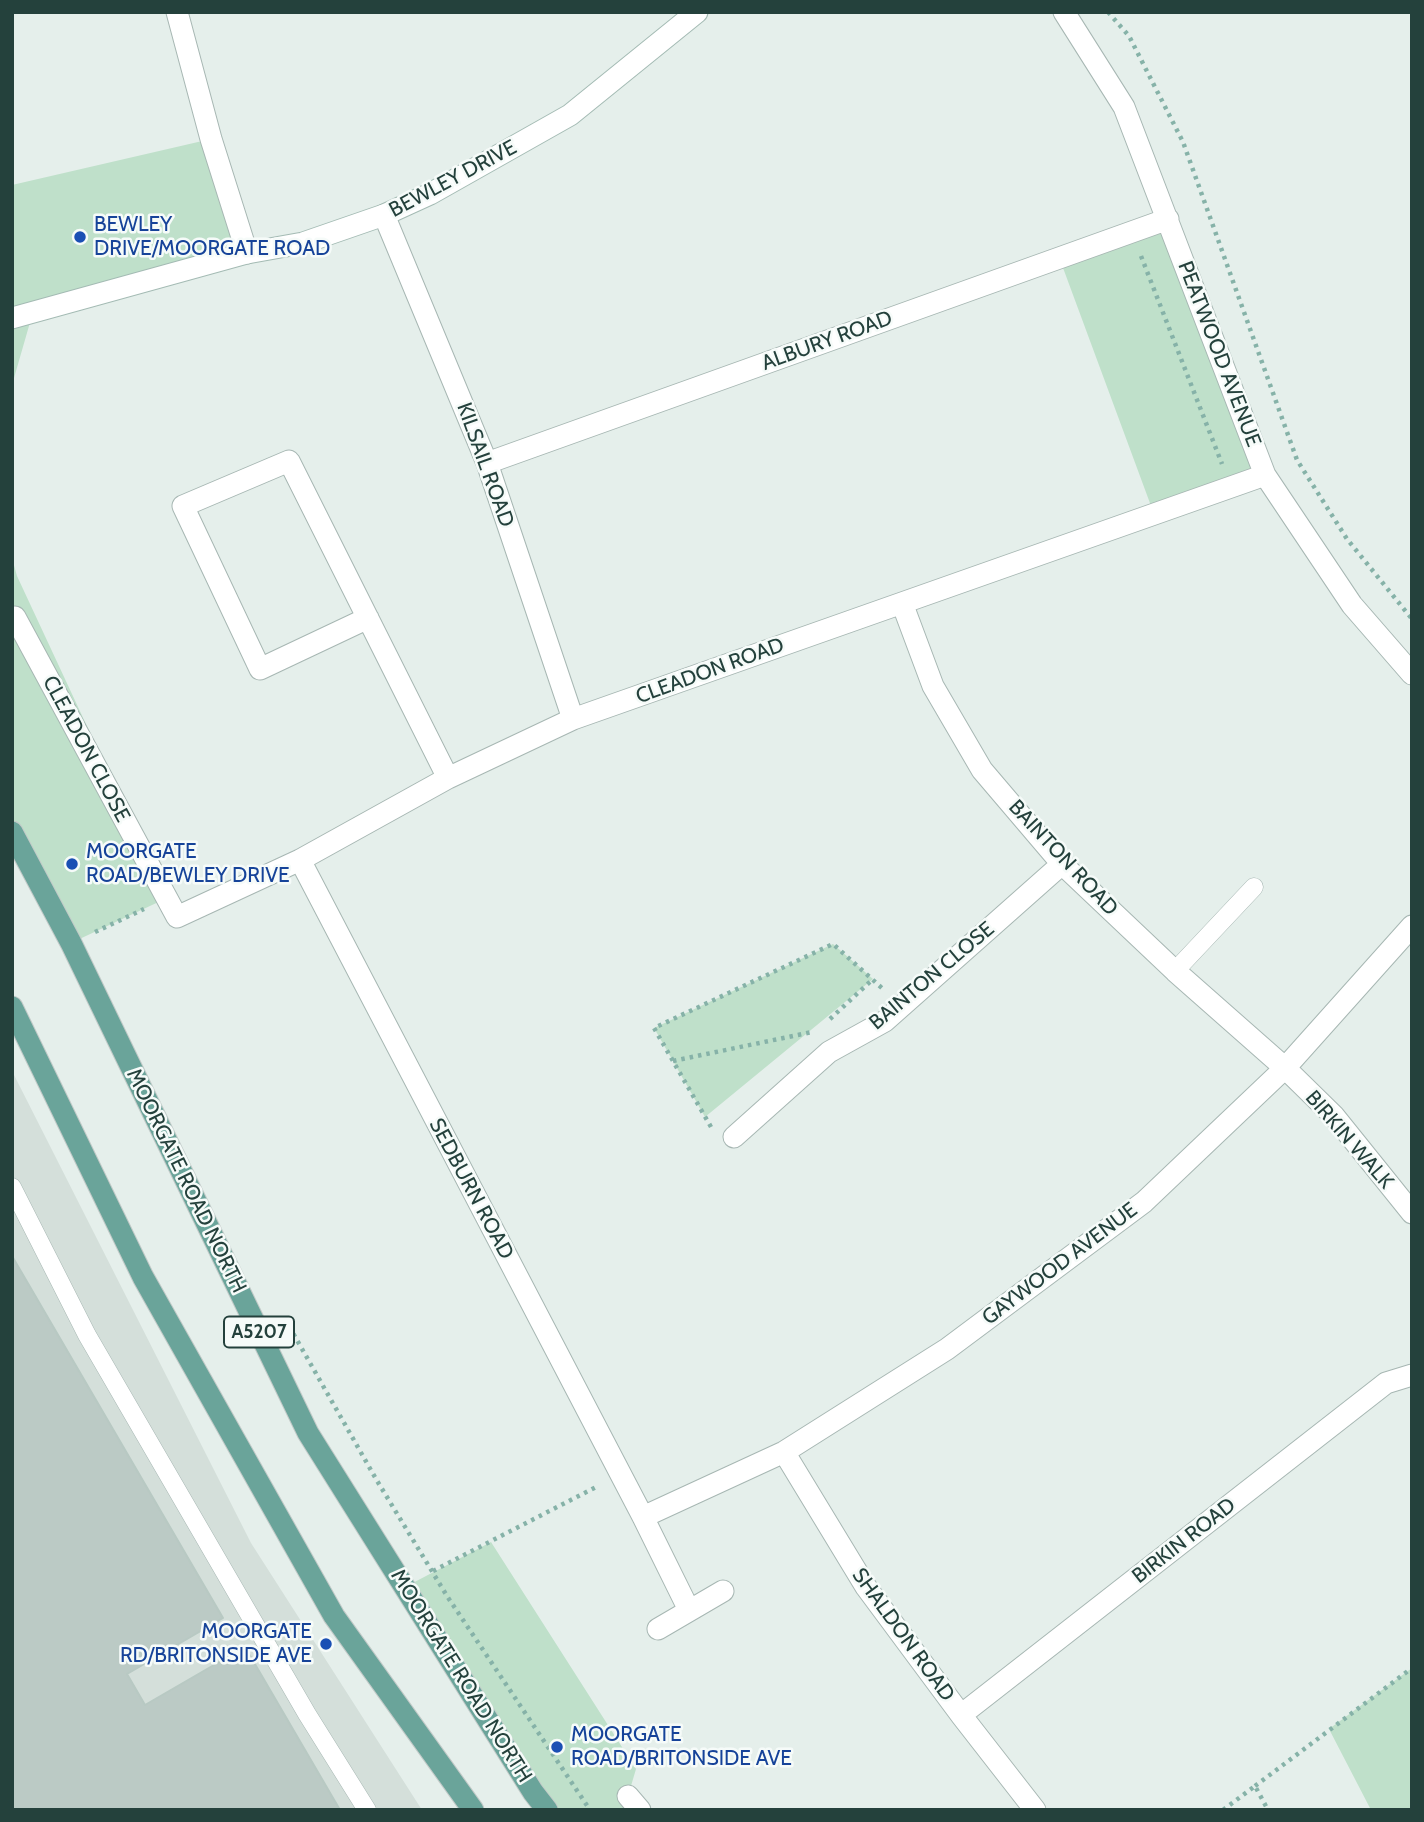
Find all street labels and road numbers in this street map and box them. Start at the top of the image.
street label: BEWLEY DRIVE [385,135,521,223]
street label: PEATWOOD AVENUE [1172,258,1266,450]
street label: ALBURY ROAD [758,306,896,376]
street label: KILSAIL ROAD [451,399,519,531]
street label: CLEADON ROAD [632,633,788,709]
street label: CLEADON CLOSE [37,672,135,826]
street label: BAINTON ROAD [1003,795,1123,921]
street label: BAINTON CLOSE [865,917,999,1035]
street label: MOORGATE ROAD NORTH [121,1065,251,1297]
street label: BIRKIN WALK [1300,1086,1398,1194]
street label: SEDBURN ROAD [423,1114,519,1264]
street label: GAYWOOD AVENUE [977,1197,1143,1331]
road number: A5207 [224,1316,294,1348]
street label: BIRKIN ROAD [1127,1493,1241,1589]
street label: SHALDON ROAD [846,1564,960,1706]
street label: MOORGATE ROAD NORTH [385,1565,537,1787]

